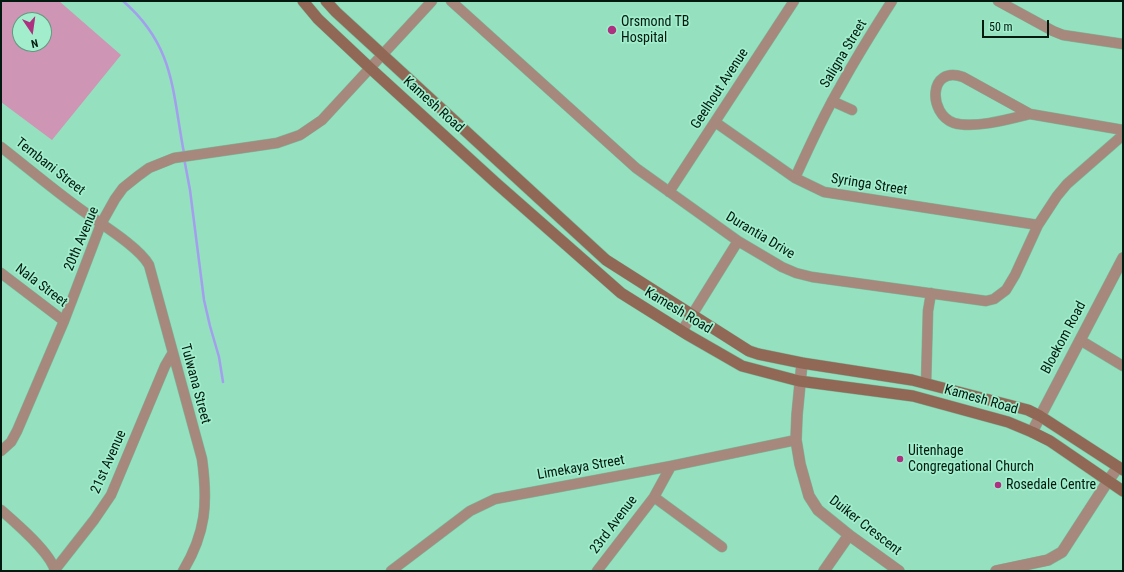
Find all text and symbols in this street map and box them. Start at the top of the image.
north arrow [12,12,52,52]
scale bar [984,12,1051,38]
place label: Orsmond TB Hospital [621,14,690,46]
street label: Saligna Street [817,17,871,91]
text: 50 m [989,20,1013,34]
marker: Orsmond TB Hospital [606,24,618,36]
text: N [30,36,39,50]
street label: Geelhout Avenue [688,46,752,132]
street label: Kamesh Road [399,73,467,137]
street label: Tembani Street [12,135,88,199]
street label: Syringa Street [830,171,908,199]
street label: 20th Avenue [61,204,103,274]
street label: Durantia Drive [722,209,798,263]
street label: Nala Street [11,261,71,311]
street label: Kamesh Road [641,284,715,338]
street label: Bloekom Road [1038,299,1090,377]
street label: Tulwana Street [176,342,214,426]
street label: Kamesh Road [942,381,1020,419]
street label: 21st Avenue [88,428,130,496]
place label: Uitenhage Congregational Church [908,443,1034,476]
street label: Limekaya Street [536,452,626,484]
marker: Uitenhage Congregational Church [895,454,905,464]
place label: Rosedale Centre [1006,477,1096,493]
marker: Rosedale Centre [993,480,1003,490]
street label: 23rd Avenue [587,493,641,557]
street label: Duiker Crescent [825,493,905,559]

